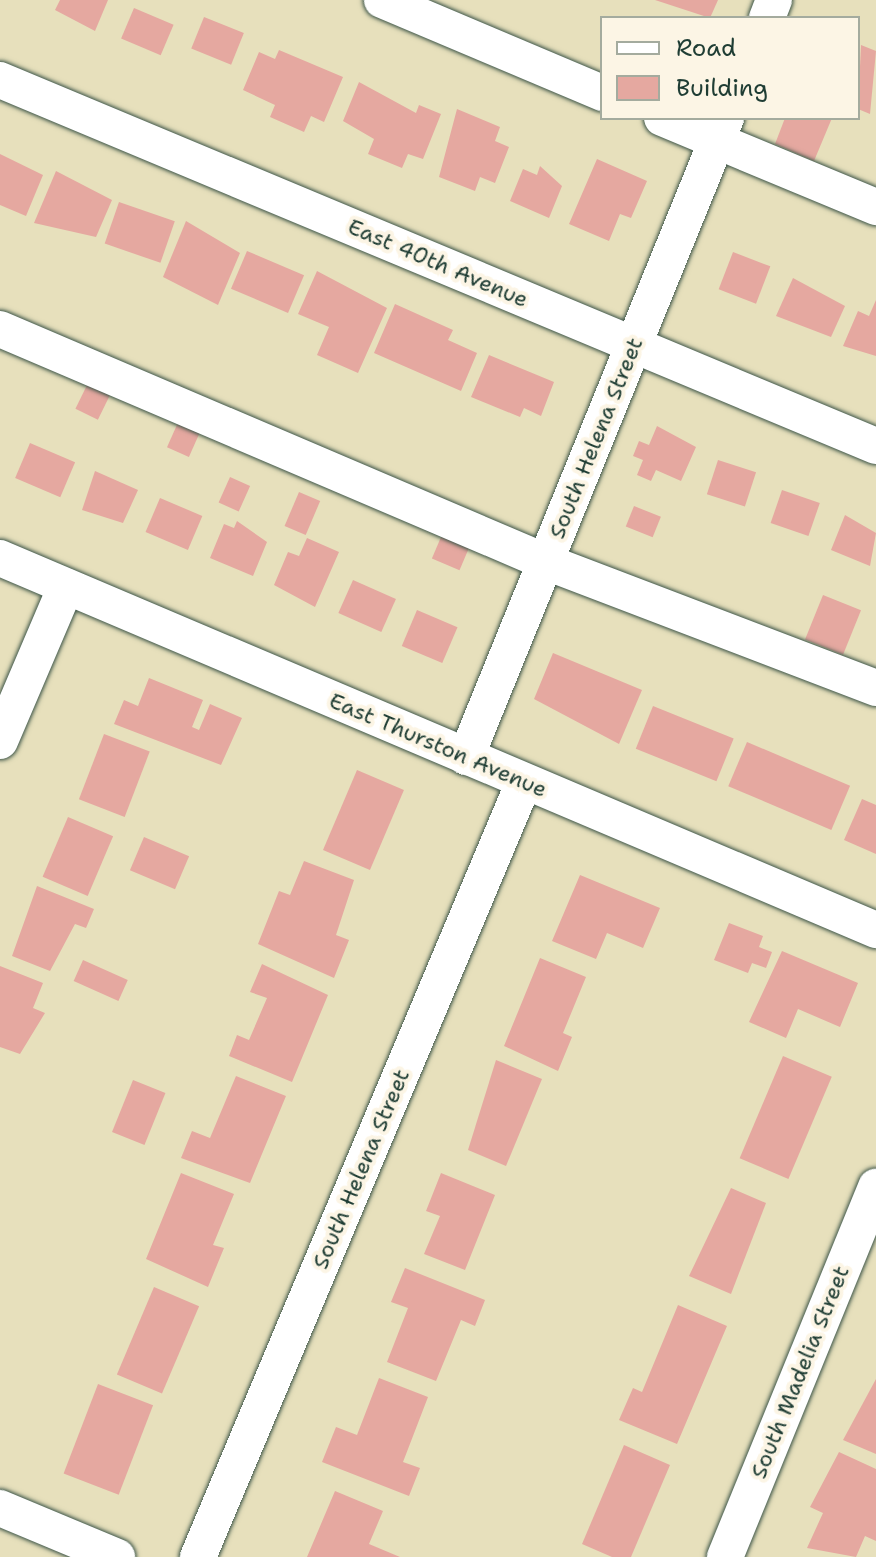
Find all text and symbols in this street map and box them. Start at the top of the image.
legend [600,16,860,120]
text: Road [676,32,736,64]
text: Building [676,72,768,104]
street label: East 40th Avenue [344,213,532,313]
street label: South Helena Street [544,334,648,542]
street label: East Thurston Avenue [325,687,551,803]
street label: South Helena Street [307,1065,415,1273]
street label: South Madelia Street [745,1262,855,1482]

